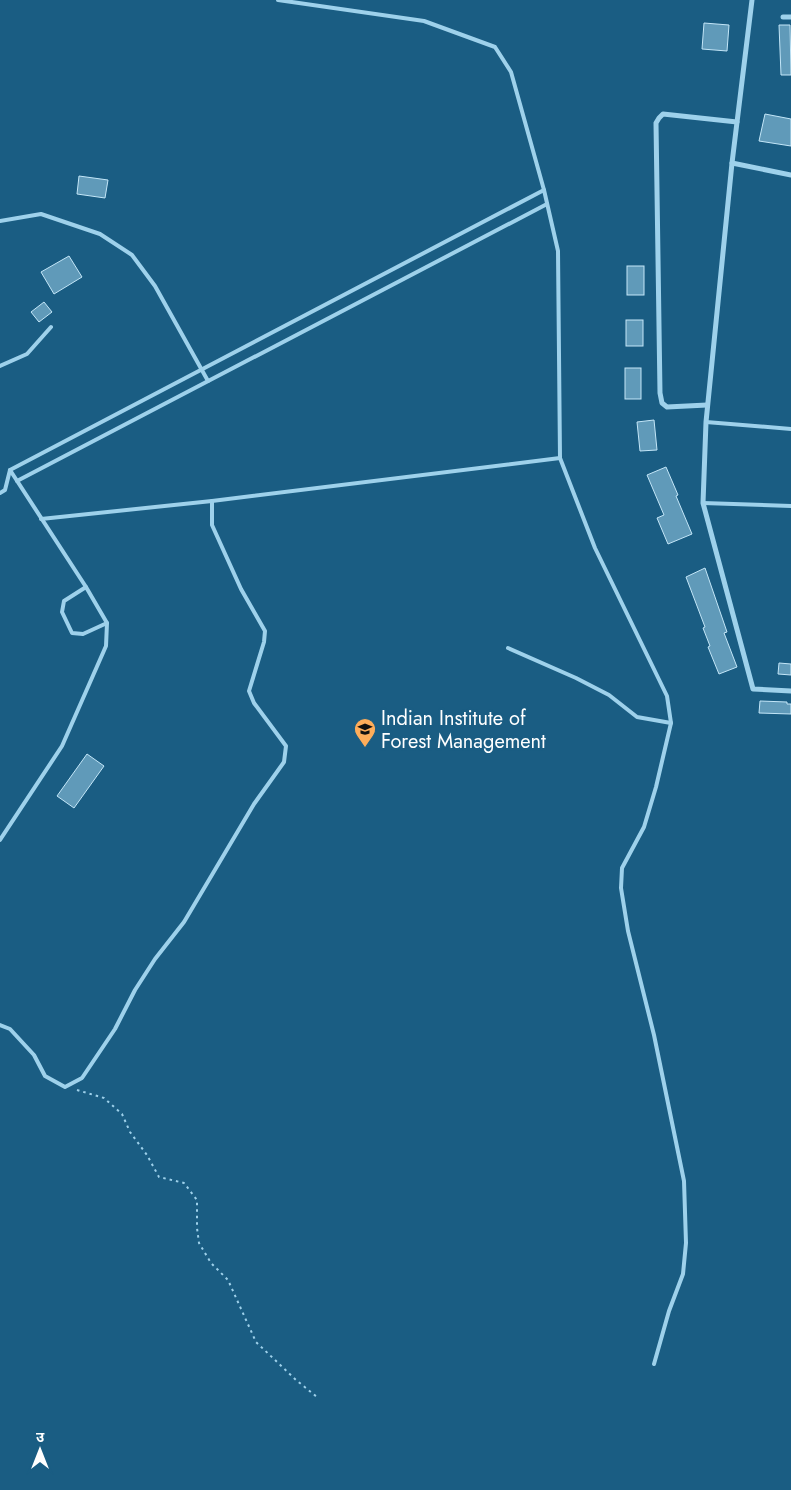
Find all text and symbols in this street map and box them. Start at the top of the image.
place label: Indian Institute of Forest Management [381,704,546,756]
school or university icon: Indian Institute of Forest Management [353,717,377,748]
north arrow [15,1425,65,1475]
text: उ [36,1427,45,1447]

